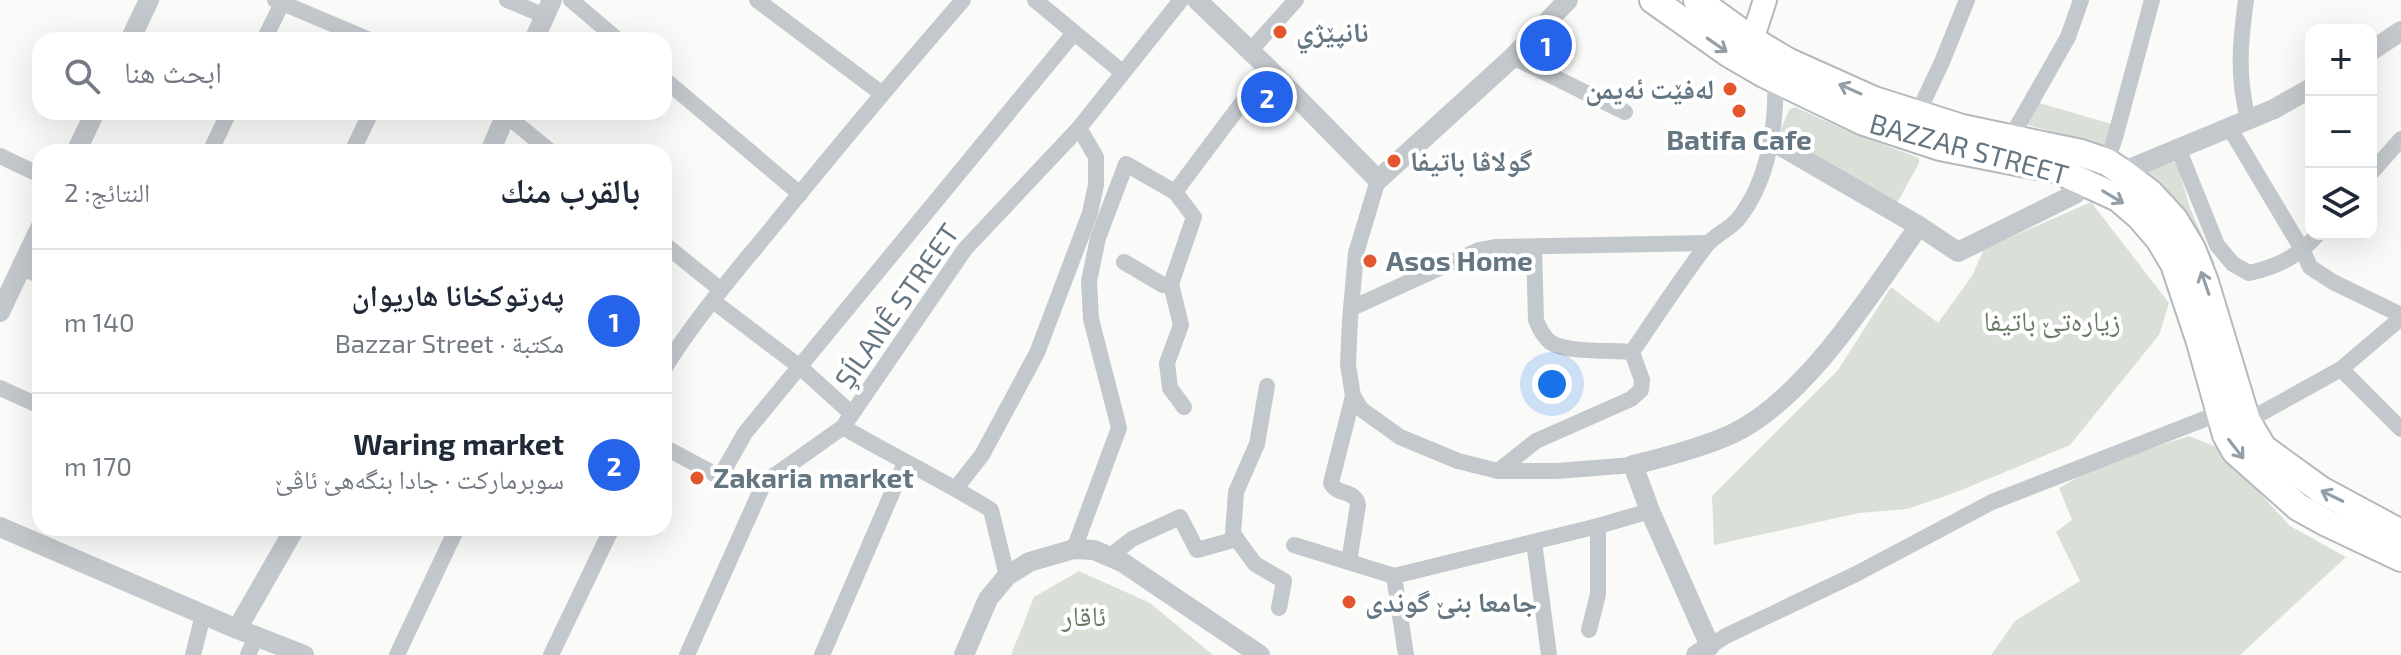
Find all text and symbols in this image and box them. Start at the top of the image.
place label: نانپێژي [1296,14,1369,55]
pin: 1 [1520,15,1572,75]
marker: نانپێژي [1271,23,1289,41]
map controls [2305,24,2377,240]
button: + [2305,24,2377,96]
search box [32,32,672,120]
one-way arrow [1705,37,1727,53]
text: ابحث هنا [124,53,222,89]
icon: search [60,54,104,98]
pin: 2 [1241,67,1293,127]
place label: لەفێت ئەیمن [1585,71,1714,107]
marker: لەفێت ئەیمن [1721,80,1739,98]
one-way arrow [1838,81,1862,96]
button: − [2305,96,2377,168]
marker: Batifa Cafe [1730,102,1748,120]
street label: BAZZAR STREET [1866,105,2072,191]
place label: Batifa Cafe [1666,122,1812,156]
place label: گوﻻڤا باتیفا [1410,143,1532,178]
marker: گوﻻڤا باتیفا [1385,152,1403,170]
button: layers [2305,168,2377,240]
text: بالقرب منك [500,169,640,210]
text: النتائج: 2 [64,176,150,207]
one-way arrow [2101,189,2124,205]
street label: ŞÍLANÊ STREET [827,216,966,395]
place label: Asos Home [1386,243,1533,277]
marker: Asos Home [1361,252,1379,270]
one-way arrow [2197,271,2212,296]
text: په‌رتوكخانا هاریوان [351,276,564,312]
park label: زياره‌تێ باتيفا [1983,303,2121,339]
text: 140 m [64,306,135,337]
text: 1 [608,306,620,337]
text: مكتبة · Bazzar Street [335,327,564,358]
your location [1532,364,1572,404]
text: Waring market [353,425,564,461]
one-way arrow [2227,438,2244,459]
text: 170 m [64,450,132,481]
text: 2 [606,450,622,481]
place label: Zakaria market [713,460,914,494]
text: سوبرماركت · جادا بنگەهێ ئاڤێ [275,463,564,494]
marker: Zakaria market [688,469,706,487]
one-way arrow [2321,488,2345,503]
place label: جامعا بنێ گوندی [1365,584,1538,620]
marker: جامعا بنێ گوندی [1340,593,1358,611]
park label: ئاقار [1061,598,1106,632]

